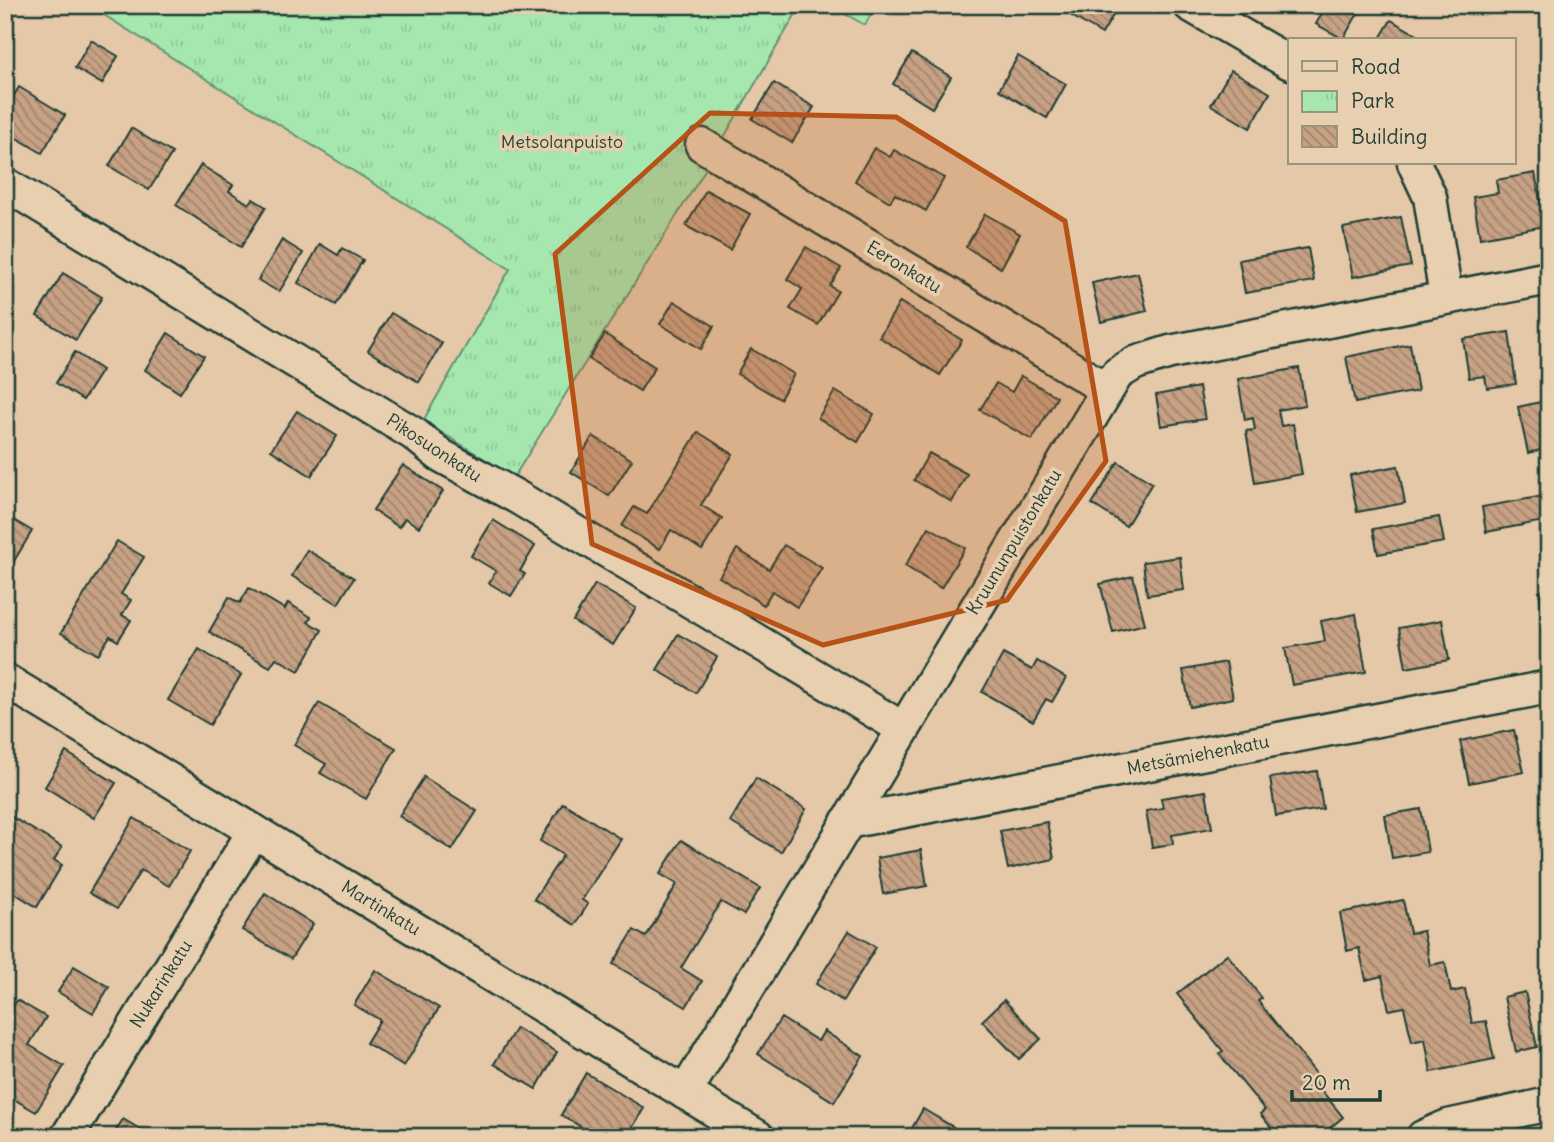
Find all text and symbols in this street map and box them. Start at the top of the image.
legend [1288,38,1516,164]
text: Road [1351,53,1400,80]
text: Park [1351,87,1394,114]
text: Building [1351,123,1427,150]
park label: Metsolanpuisto [501,130,623,153]
street label: Eeronkatu [863,235,946,298]
street label: Pikosuonkatu [382,408,486,487]
street label: Kruununpuistonkatu [961,465,1066,619]
street label: Metsämiehenkatu [1125,729,1271,780]
street label: Martinkatu [337,875,425,940]
street label: Nukarinkatu [124,935,197,1032]
scale bar [1292,1058,1379,1102]
text: 20 m [1302,1069,1351,1096]

